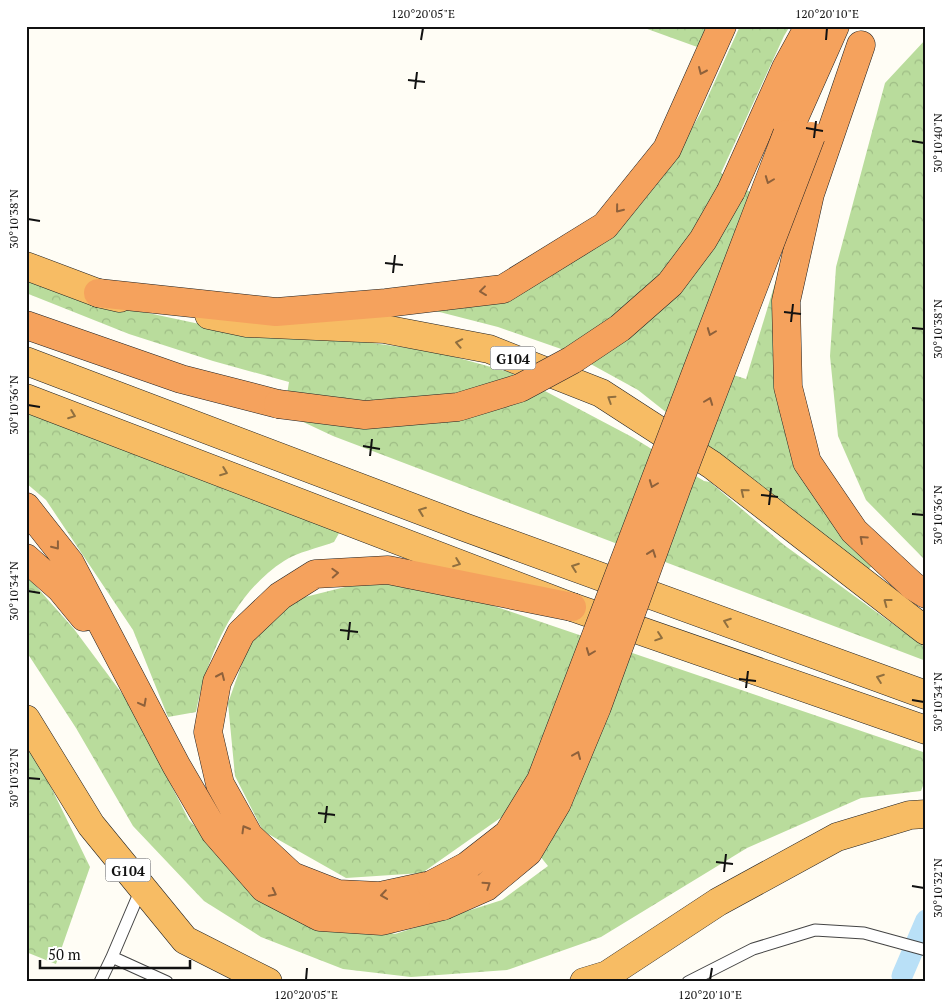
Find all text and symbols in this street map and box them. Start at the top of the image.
text: 120°20'05"E [391,6,455,21]
text: 120°20'10"E [795,6,859,21]
one-way arrow [698,66,709,75]
text: 30°10'40"N [930,113,945,173]
one-way arrow [765,175,775,184]
text: 30°10'38"N [6,189,21,249]
one-way arrow [616,203,625,213]
one-way arrow [479,285,487,296]
text: 30°10'38"N [930,299,945,359]
one-way arrow [707,327,717,335]
one-way arrow [455,339,463,349]
road number: G104 [490,346,536,369]
text: 30°10'36"N [6,375,21,435]
one-way arrow [607,396,616,405]
one-way arrow [703,397,713,406]
one-way arrow [67,409,76,419]
one-way arrow [219,466,228,476]
one-way arrow [649,479,659,487]
text: 30°10'36"N [930,485,945,545]
one-way arrow [741,489,750,497]
one-way arrow [418,507,427,517]
one-way arrow [859,536,868,545]
one-way arrow [51,540,60,549]
one-way arrow [646,549,656,558]
one-way arrow [452,556,461,567]
text: 30°10'34"N [6,561,21,621]
one-way arrow [571,563,579,573]
one-way arrow [332,567,340,578]
one-way arrow [884,599,893,607]
one-way arrow [724,618,732,628]
one-way arrow [654,632,662,642]
one-way arrow [586,647,596,656]
one-way arrow [214,672,224,681]
text: 30°10'34"N [930,672,945,732]
one-way arrow [876,674,885,684]
one-way arrow [137,698,147,707]
text: 30°10'32"N [6,748,21,808]
one-way arrow [572,751,582,759]
one-way arrow [241,825,251,834]
road number: G104 [106,858,150,882]
text: 30°10'32"N [930,858,945,918]
one-way arrow [481,882,490,891]
one-way arrow [268,887,277,897]
one-way arrow [379,889,388,899]
scale bar [40,938,190,970]
text: 50 m [48,944,81,964]
text: 120°20'05"E [274,987,338,1002]
text: 120°20'10"E [678,987,742,1002]

